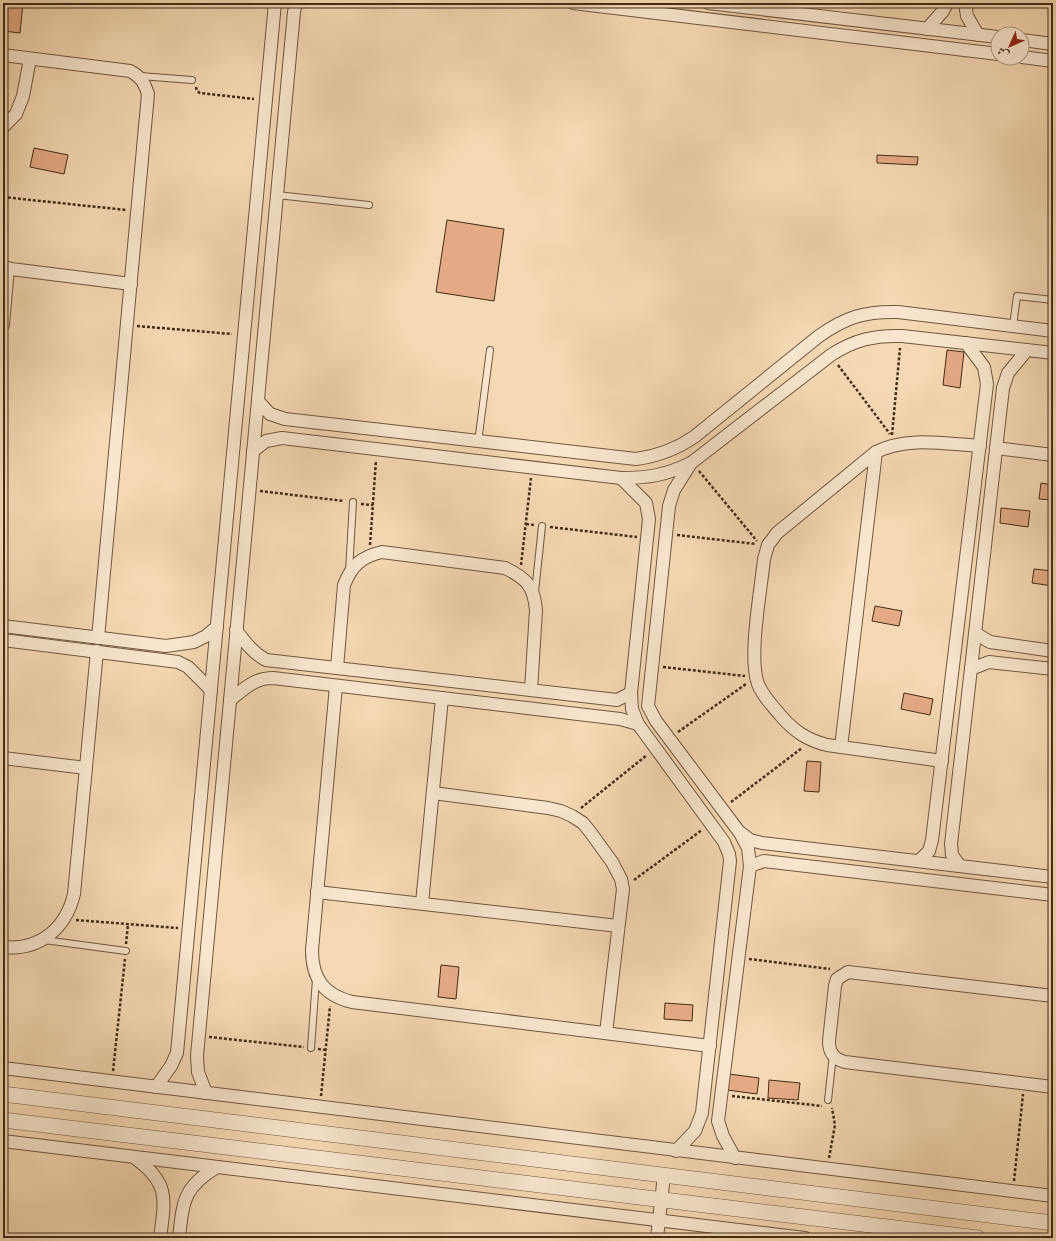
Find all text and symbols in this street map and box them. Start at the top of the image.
north arrow [990,26,1030,66]
text: ش [994,43,1013,62]

